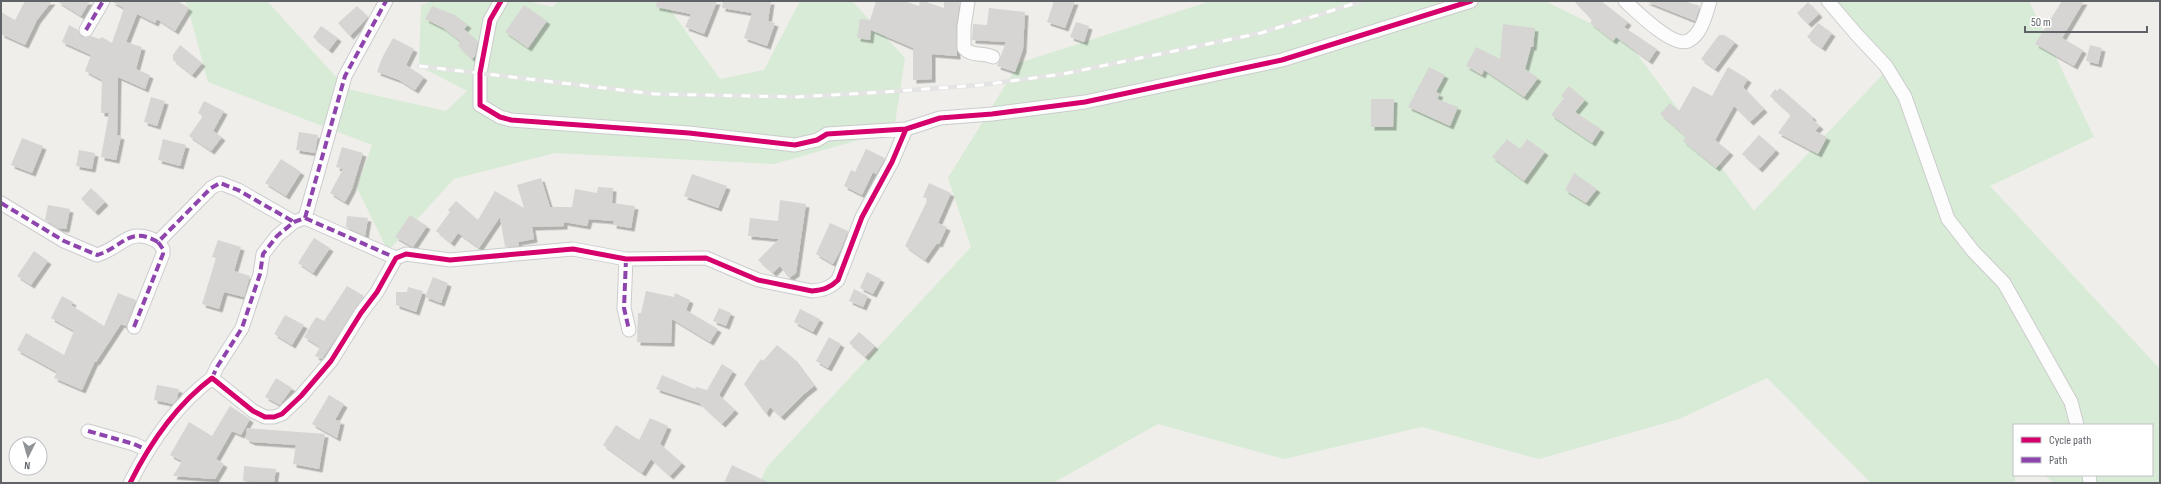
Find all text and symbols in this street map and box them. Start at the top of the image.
scale bar [2025,8,2147,34]
text: 50 m [2031,15,2051,30]
legend [2013,424,2153,476]
text: Cycle path [2049,433,2091,448]
north arrow [8,436,48,476]
text: Path [2049,453,2067,468]
text: N [24,459,31,472]

